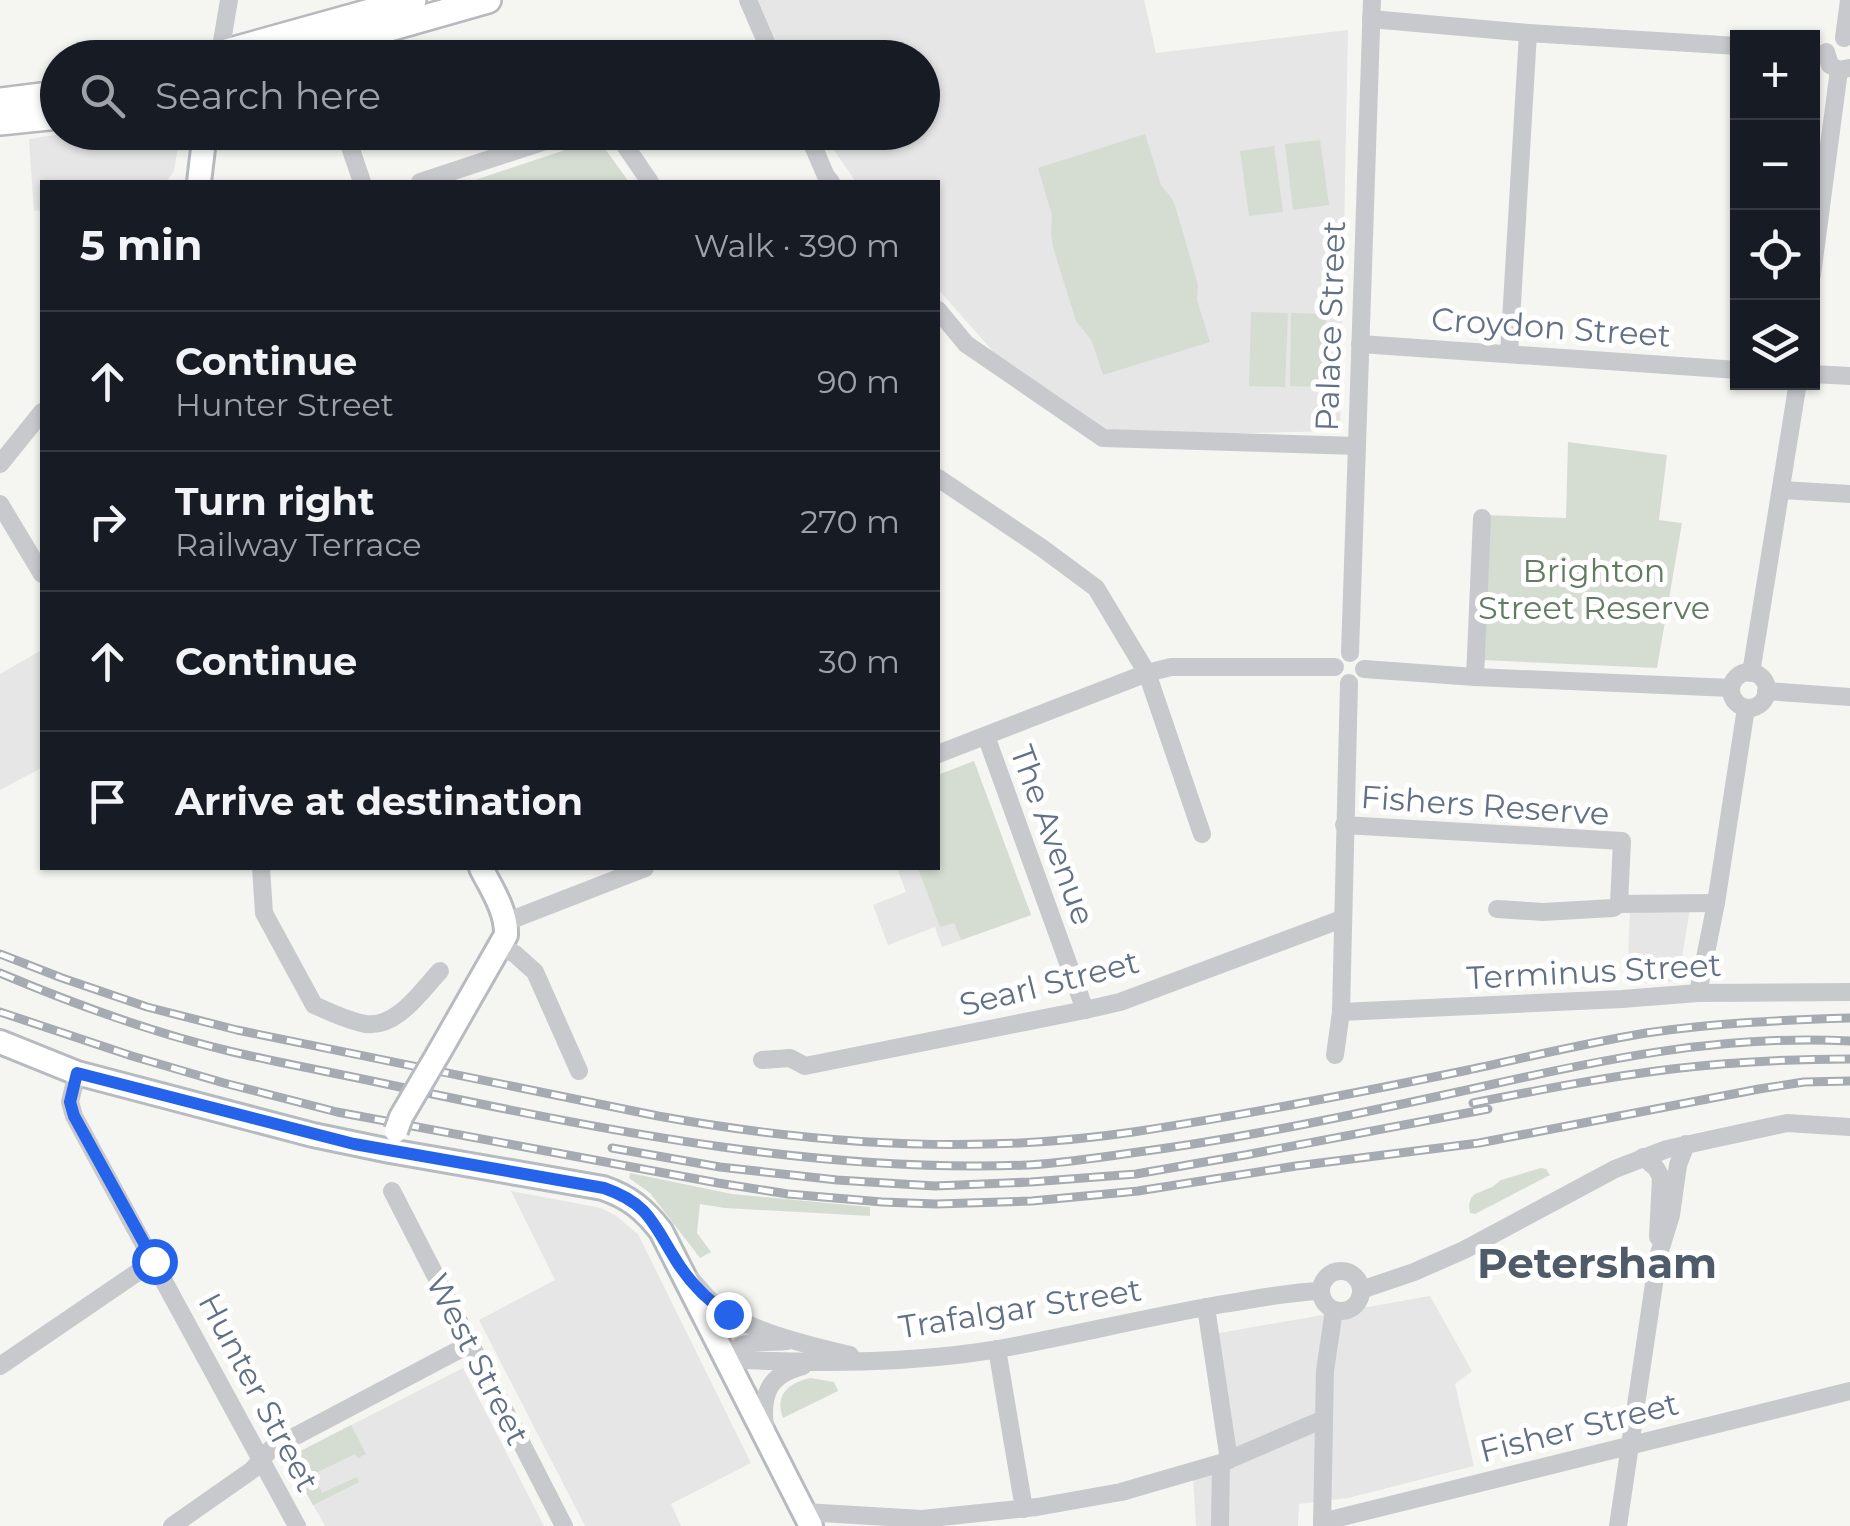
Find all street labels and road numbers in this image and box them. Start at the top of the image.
street label: Palace Street [1307,220,1353,432]
street label: Croydon Street [1430,299,1672,355]
street label: The Avenue [1002,740,1104,930]
street label: Fishers Reserve [1359,777,1611,833]
street label: Searl Street [955,942,1143,1024]
street label: Terminus Street [1466,945,1722,997]
street label: West Street [418,1267,538,1451]
street label: Trafalgar Street [896,1270,1144,1346]
street label: Hunter Street [190,1286,328,1498]
street label: Fisher Street [1476,1383,1682,1471]

